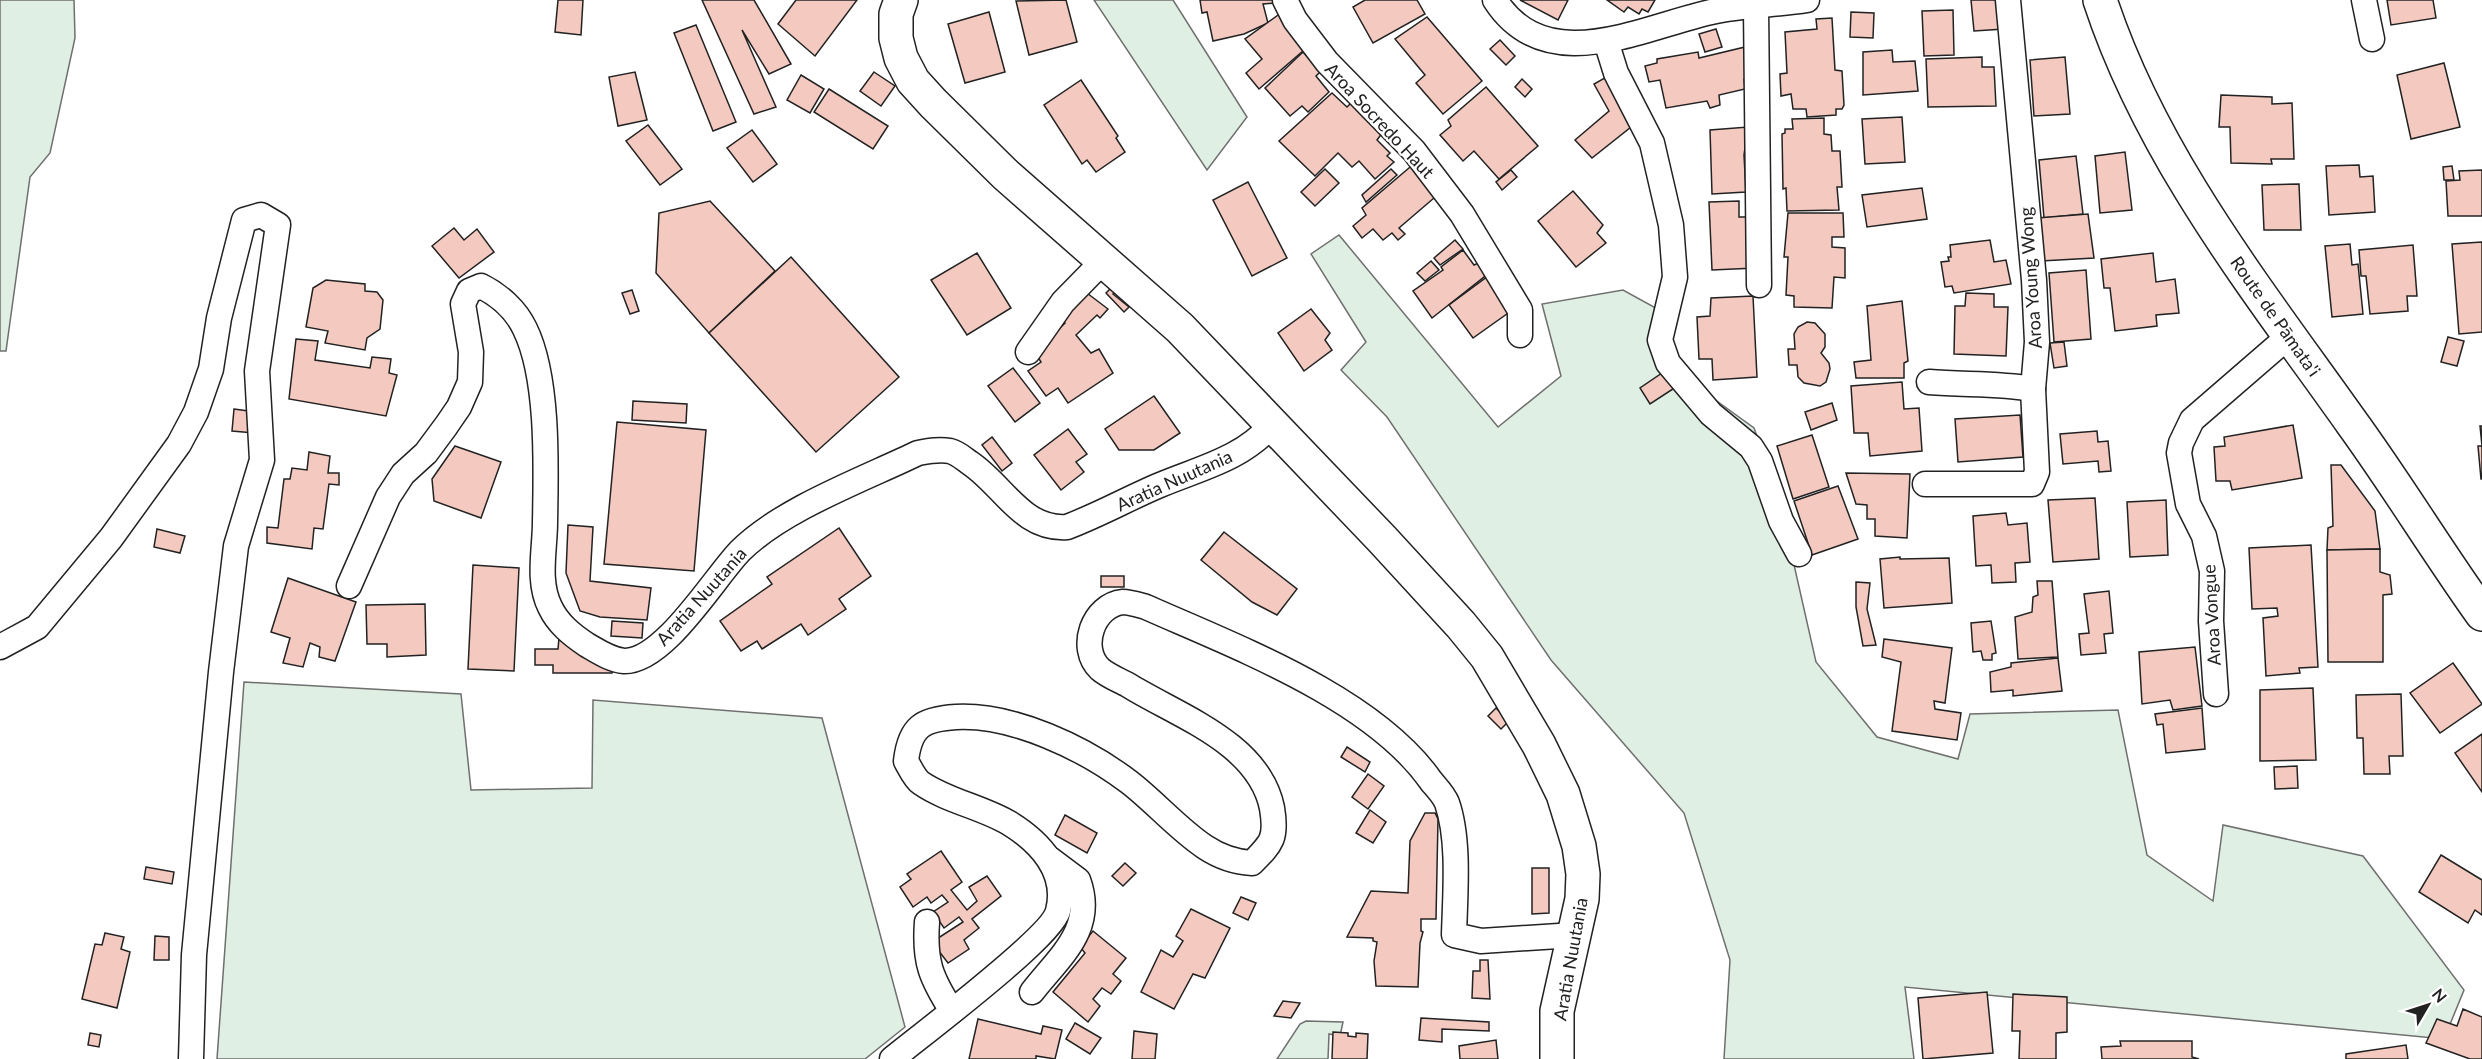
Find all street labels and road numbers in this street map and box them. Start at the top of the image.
street label: Aroa Socredo Haut [1321,58,1440,183]
street label: Aroa Young Wong [2014,206,2046,350]
street label: Route de Pāmata'i [2226,252,2326,380]
street label: Aratia Nuutania [1113,445,1235,515]
street label: Aratia Nuutania [651,542,751,650]
street label: Aroa Vongue [2197,564,2225,666]
street label: Aratia Nuutania [1548,896,1592,1022]

